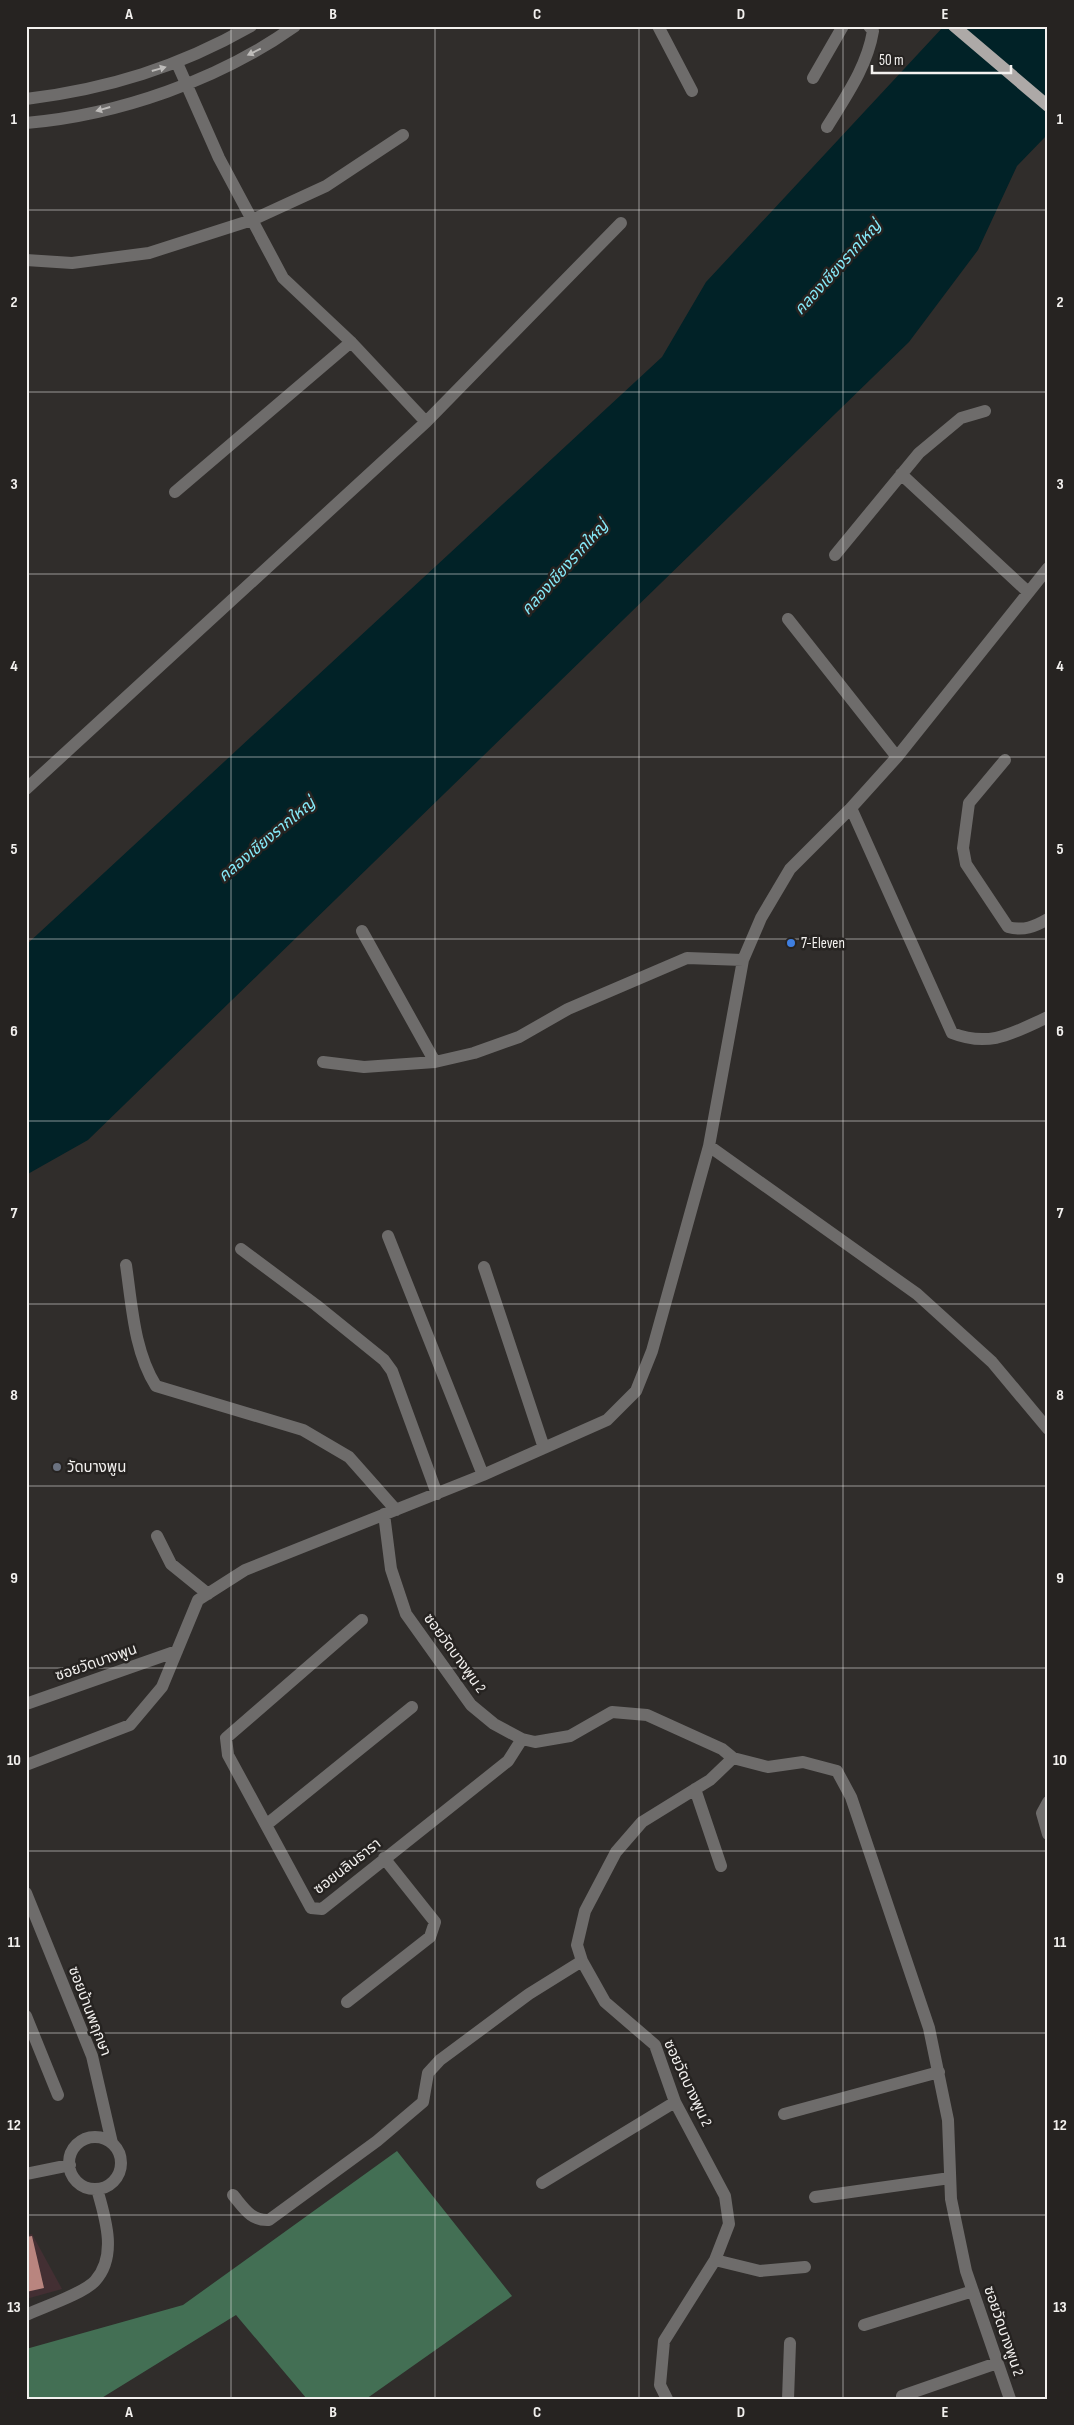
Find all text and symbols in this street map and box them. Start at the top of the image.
text: A [124,5,133,24]
text: B [329,5,337,24]
text: C [533,5,541,24]
text: D [737,5,745,24]
text: E [942,5,949,24]
scale bar [872,42,1010,74]
one-way arrow [247,48,261,56]
text: 50 m [879,51,904,70]
one-way arrow [151,64,166,72]
one-way arrow [95,106,110,114]
text: 1 [11,110,18,129]
text: 1 [1057,110,1064,129]
water label: คลองเชียงรากใหญ่ [791,215,887,319]
text: 2 [10,293,18,312]
text: 2 [1056,293,1064,312]
text: 3 [10,475,18,494]
text: 3 [1056,475,1064,494]
water label: คลองเชียงรากใหญ่ [518,515,614,619]
text: 4 [10,657,18,676]
text: 4 [1056,657,1064,676]
water label: คลองเชียงรากใหญ่ [215,793,321,886]
text: 5 [10,840,18,859]
text: 5 [1056,840,1064,859]
place label: 7-Eleven [801,934,845,953]
marker: 7-Eleven [785,937,797,949]
text: 6 [10,1022,18,1041]
text: 6 [1056,1022,1064,1041]
text: 7 [11,1204,18,1223]
text: 7 [1057,1204,1064,1223]
text: 8 [10,1386,18,1405]
text: 8 [1056,1386,1064,1405]
place label: วัดบางพูน [67,1458,126,1477]
marker: วัดบางพูน [51,1461,63,1473]
text: 9 [10,1569,18,1588]
text: 9 [1056,1569,1064,1588]
street label: ซอยวัดบางพูน 2 [419,1610,490,1697]
street label: ซอยวัดบางพูน [53,1640,140,1685]
text: 10 [7,1751,21,1770]
text: 10 [1053,1751,1067,1770]
street label: ซอยนลินธารา [310,1834,385,1899]
text: 11 [8,1933,21,1952]
text: 11 [1054,1933,1067,1952]
street label: ซอยบ้านพฤกษา [64,1964,115,2059]
street label: ซอยวัดบางพูน 2 [659,2037,716,2130]
text: 12 [7,2116,21,2135]
text: 12 [1053,2116,1067,2135]
street label: ซอยวัดบางพูน 2 [979,2284,1028,2379]
text: 13 [7,2298,21,2317]
text: 13 [1053,2298,1067,2317]
text: A [124,2403,133,2422]
text: B [329,2403,337,2422]
text: C [533,2403,541,2422]
text: D [737,2403,745,2422]
text: E [942,2403,949,2422]

